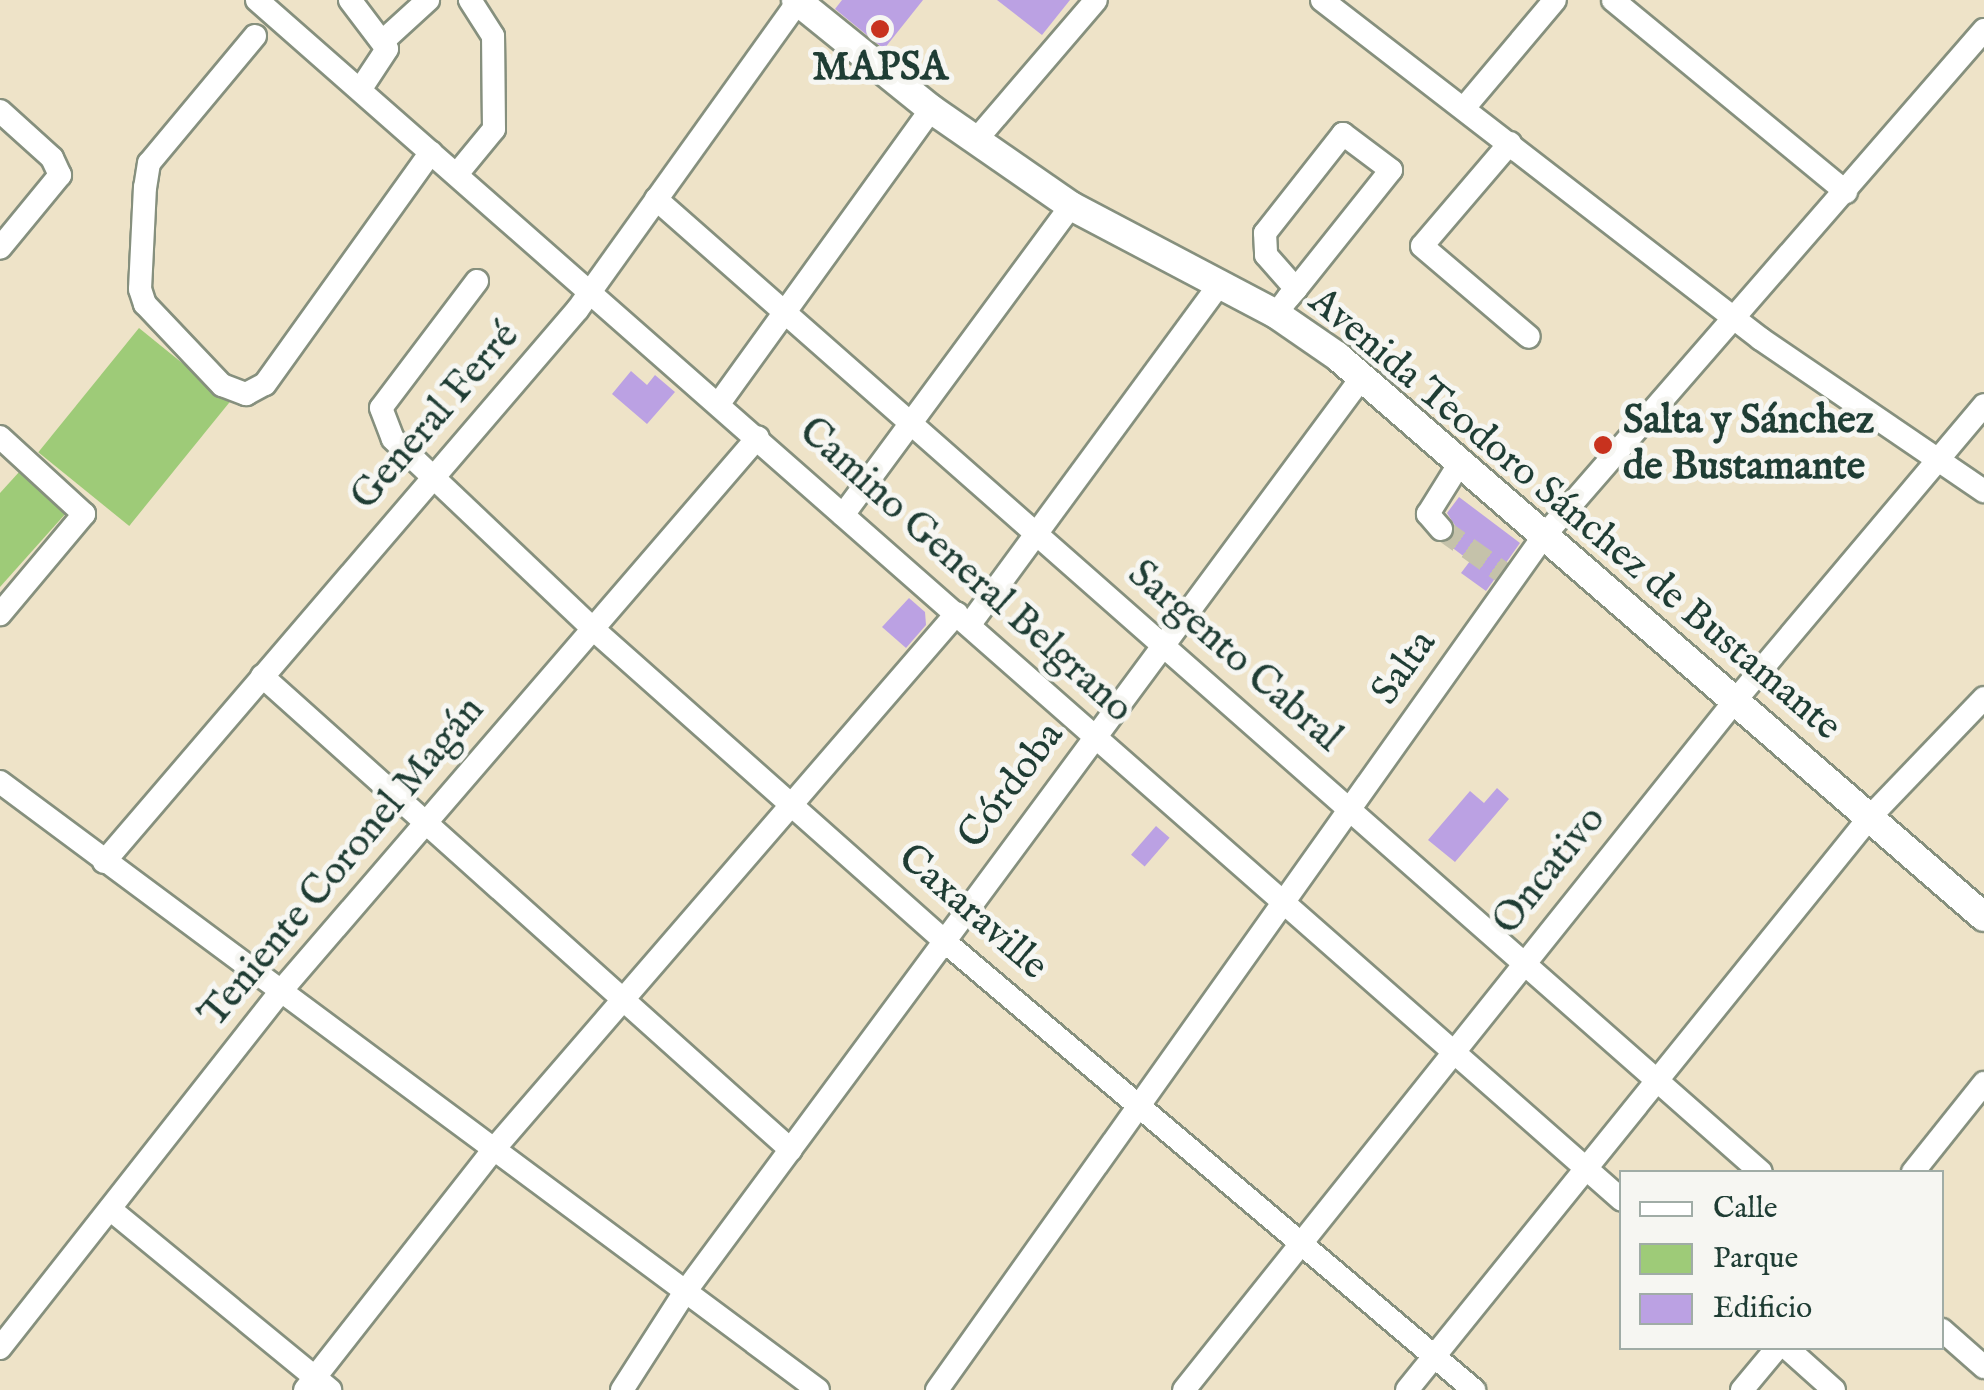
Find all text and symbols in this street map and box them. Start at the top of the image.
marker: MAPSA [869,18,891,40]
place label: MAPSA [812,45,948,93]
street label: Avenida Teodoro Sánchez de Bustamante [1298,278,1850,752]
street label: General Ferré [342,313,530,521]
place label: Salta y Sánchez de Bustamante [1623,398,1874,492]
street label: Camino General Belgrano [788,408,1142,734]
marker: Salta y Sánchez de Bustamante [1592,434,1614,456]
street label: Sargento Cabral [1117,551,1351,763]
street label: Salta [1362,622,1448,714]
street label: Teniente Coronel Magán [191,688,495,1038]
street label: Córdoba [949,713,1075,859]
street label: Oncativo [1484,797,1616,945]
street label: Caxaraville [887,835,1057,991]
legend [1619,1170,1944,1350]
text: Calle [1713,1190,1777,1228]
text: Parque [1713,1240,1798,1278]
text: Edificio [1713,1290,1812,1328]

